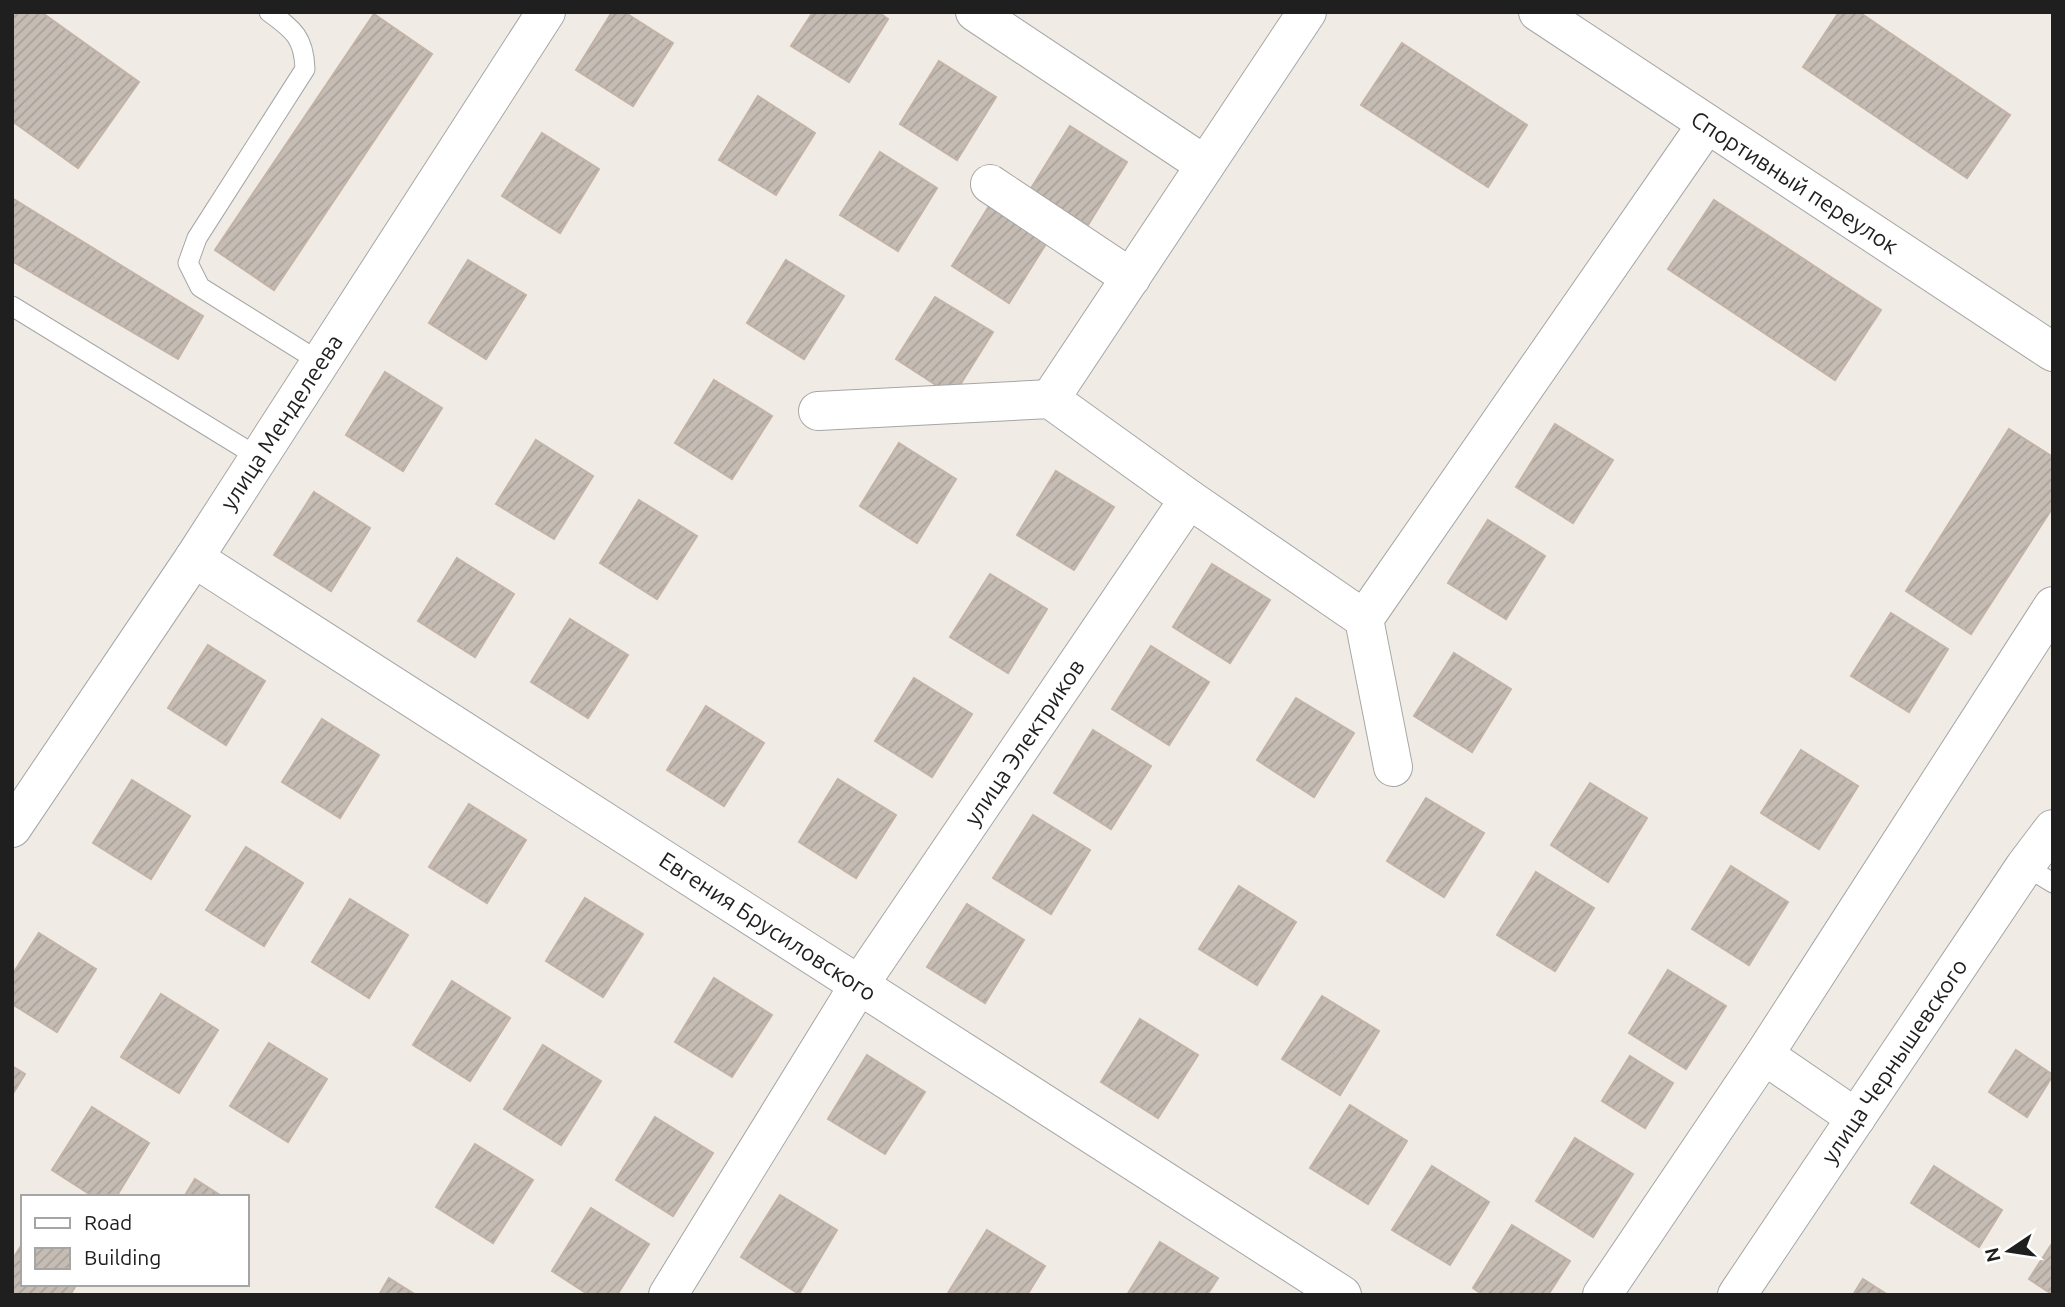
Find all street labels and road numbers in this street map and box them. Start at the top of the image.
street label: Спортивный переулок [1687,106,1903,258]
street label: улица Менделеева [215,330,347,514]
street label: улица Электриков [959,654,1089,830]
street label: Евгения Брусиловского [655,847,881,1005]
street label: улица Чернышевского [1816,954,1972,1168]

